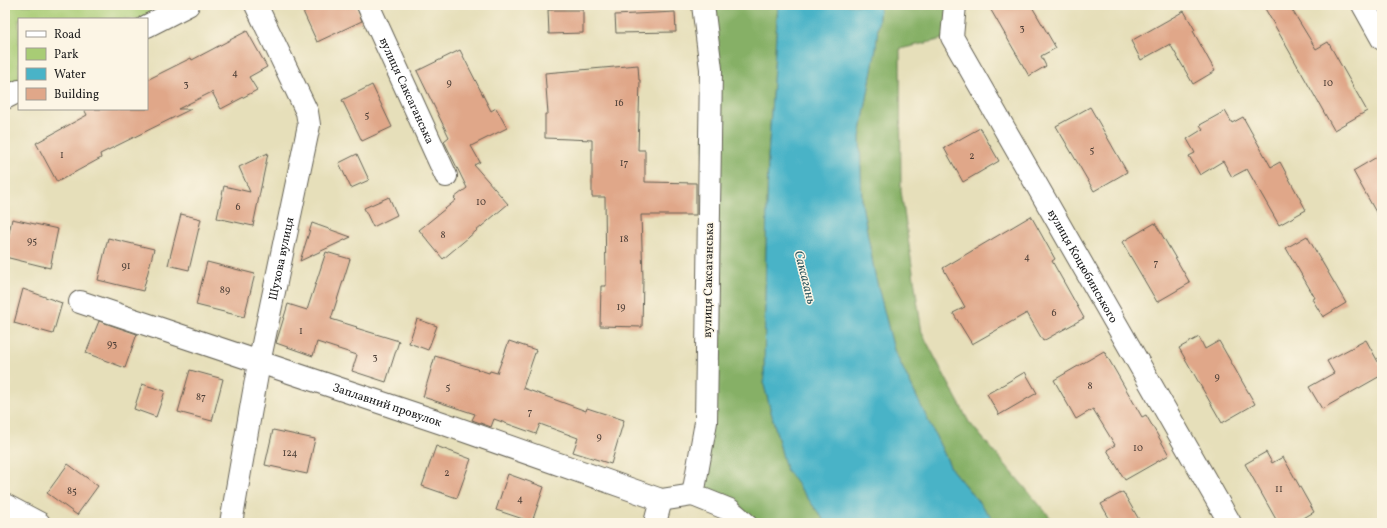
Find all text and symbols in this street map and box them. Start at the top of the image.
legend [18,18,148,110]
house number: 3 [1019,21,1025,35]
text: Road [54,27,81,43]
street label: вулиця Саксаганська [375,35,437,147]
text: Park [54,47,79,63]
house number: 4 [232,66,238,80]
text: Water [54,67,86,83]
house number: 9 [446,76,452,90]
house number: 10 [1323,76,1333,90]
house number: 3 [183,77,189,91]
text: Building [54,87,99,103]
house number: 16 [615,96,623,110]
house number: 5 [365,108,370,122]
house number: 5 [1090,143,1095,157]
house number: 1 [60,148,64,162]
house number: 2 [969,149,975,163]
house number: 17 [620,156,629,170]
house number: 10 [476,195,486,209]
house number: 6 [235,200,241,214]
street label: вулиця Коцюбинського [1043,207,1121,326]
street label: Шухова вулиця [265,216,298,302]
street label: вулиця Саксаганська [700,222,718,338]
house number: 8 [440,228,446,242]
house number: 18 [620,232,628,246]
house number: 95 [27,234,37,248]
water label: Саксагань [789,249,820,307]
house number: 4 [1024,250,1030,264]
house number: 7 [1154,256,1159,270]
house number: 91 [121,259,131,273]
house number: 89 [220,283,230,297]
house number: 19 [616,300,626,314]
house number: 6 [1051,306,1057,320]
house number: 1 [299,324,303,338]
house number: 93 [107,337,117,351]
house number: 3 [372,350,378,364]
house number: 9 [1214,370,1220,384]
house number: 8 [1087,379,1093,393]
street label: Заплавний провулок [330,380,444,432]
house number: 5 [446,380,451,394]
house number: 87 [196,390,206,404]
house number: 7 [528,405,533,419]
house number: 9 [596,430,602,444]
house number: 10 [1133,441,1143,455]
house number: 124 [283,446,297,460]
house number: 2 [444,466,450,480]
house number: 11 [1275,482,1283,496]
house number: 85 [67,484,77,498]
house number: 4 [517,492,523,506]

